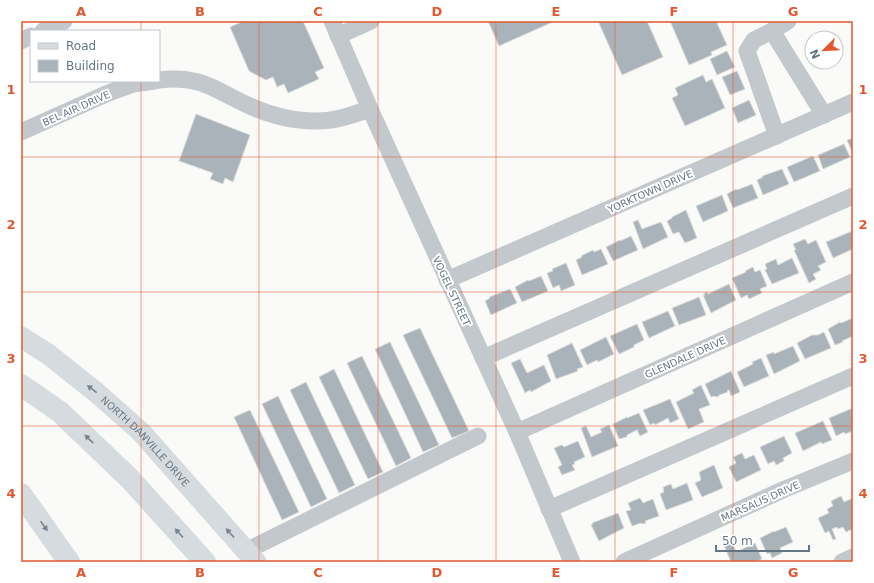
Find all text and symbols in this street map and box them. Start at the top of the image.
text: A [76,4,86,19]
text: B [195,4,205,19]
text: C [313,4,323,19]
text: D [432,4,443,19]
text: E [552,4,560,19]
text: F [670,4,678,19]
text: G [788,4,798,19]
legend [30,30,160,82]
north arrow [804,30,844,70]
text: Road [66,39,96,53]
text: N [808,47,823,61]
text: Building [66,59,115,73]
text: 1 [6,82,16,97]
text: 1 [858,82,868,97]
street label: BEL AIR DRIVE [41,89,112,128]
street label: YORKTOWN DRIVE [605,168,694,215]
text: 2 [6,217,16,232]
text: 2 [858,217,868,232]
street label: VOGEL STREET [431,255,473,329]
street label: GLENDALE DRIVE [643,335,727,380]
text: 3 [6,351,16,366]
text: 3 [858,351,868,366]
one-way arrow [86,384,97,393]
street label: NORTH DANVILLE DRIVE [99,394,191,489]
one-way arrow [84,435,94,444]
street label: MARSALIS DRIVE [719,479,801,524]
text: 4 [6,486,16,501]
text: 4 [858,486,868,501]
one-way arrow [39,521,48,532]
scale bar [716,527,809,553]
one-way arrow [174,528,184,538]
one-way arrow [226,528,235,537]
text: 50 m [722,534,753,548]
text: A [76,565,86,580]
text: B [195,565,205,580]
text: C [313,565,323,580]
text: D [432,565,443,580]
text: E [552,565,560,580]
text: F [670,565,678,580]
text: G [788,565,798,580]

